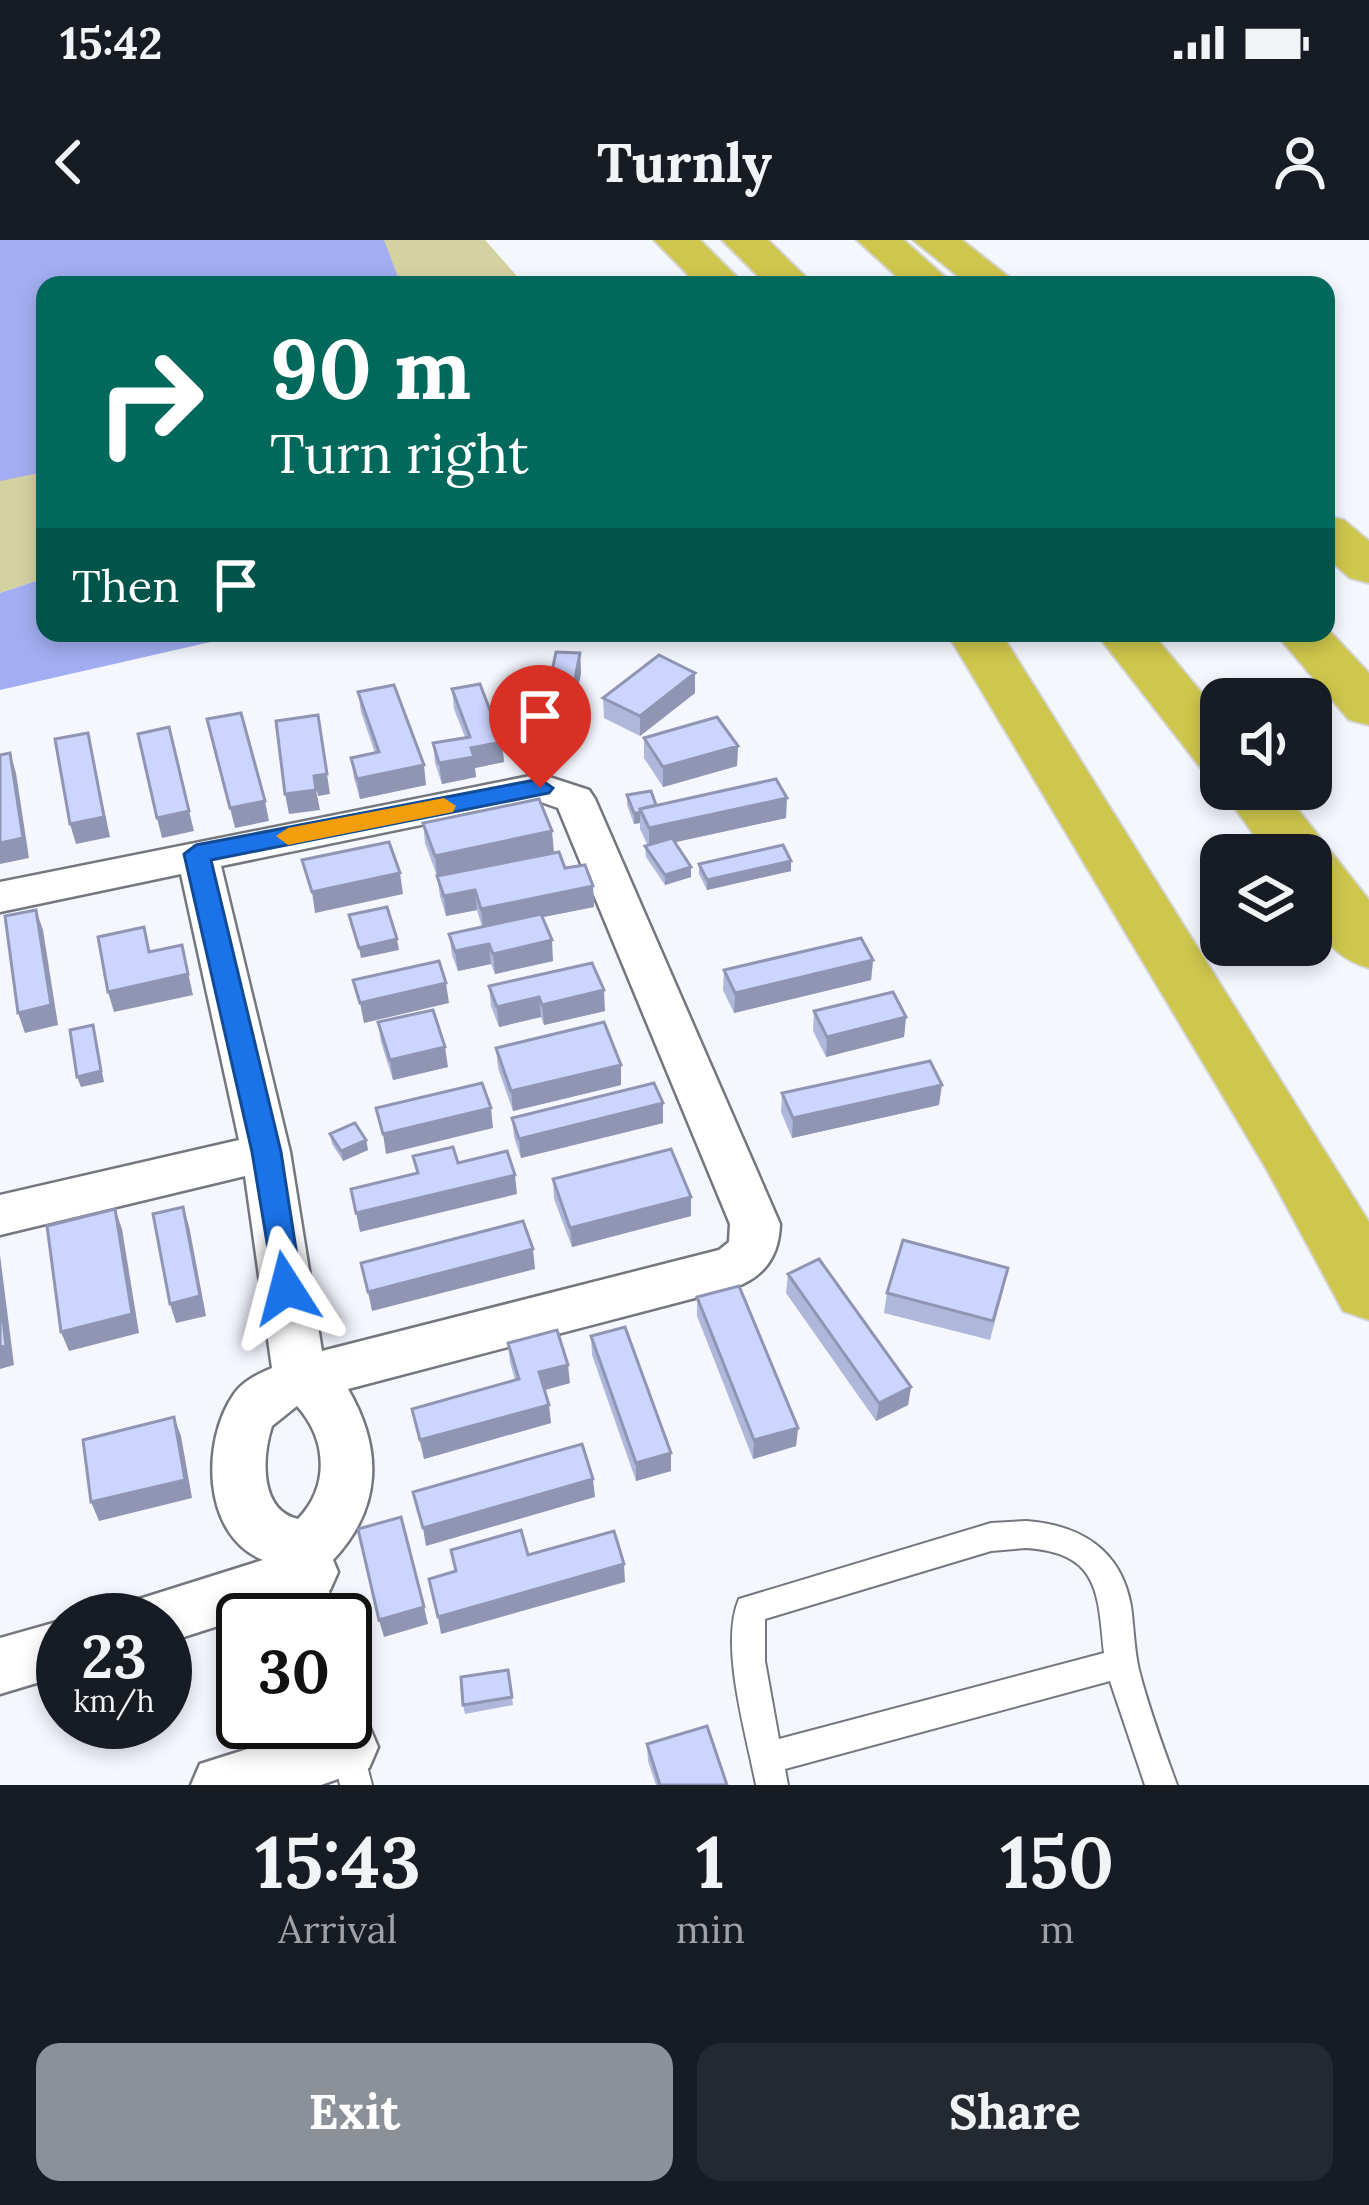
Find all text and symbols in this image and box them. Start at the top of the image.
text: 15:42 [60,14,162,71]
text: Turnly [597,128,772,197]
icon: back [36,129,102,195]
icon: person [1267,129,1333,195]
text: 90 m [270,314,471,422]
icon: right [72,324,228,480]
text: Turn right [270,419,529,488]
icon: arrive [203,552,269,618]
text: Then [72,557,179,614]
pin [489,665,591,788]
map controls [1200,678,1332,966]
button: sound [1200,678,1332,810]
icon: arrive [507,683,573,749]
button: layers [1200,834,1332,966]
position arrow [223,1225,349,1351]
speed limit sign: 30 [216,1593,372,1749]
text: 23 [81,1618,147,1694]
text: km/h [73,1682,155,1720]
text: 15:43 [255,1816,421,1908]
text: 1 [696,1816,725,1908]
text: 150 [1000,1816,1114,1908]
text: Arrival [278,1904,397,1954]
text: min [676,1904,745,1954]
text: m [1040,1904,1075,1954]
button: Exit [36,2043,673,2181]
button: Share [697,2043,1333,2181]

